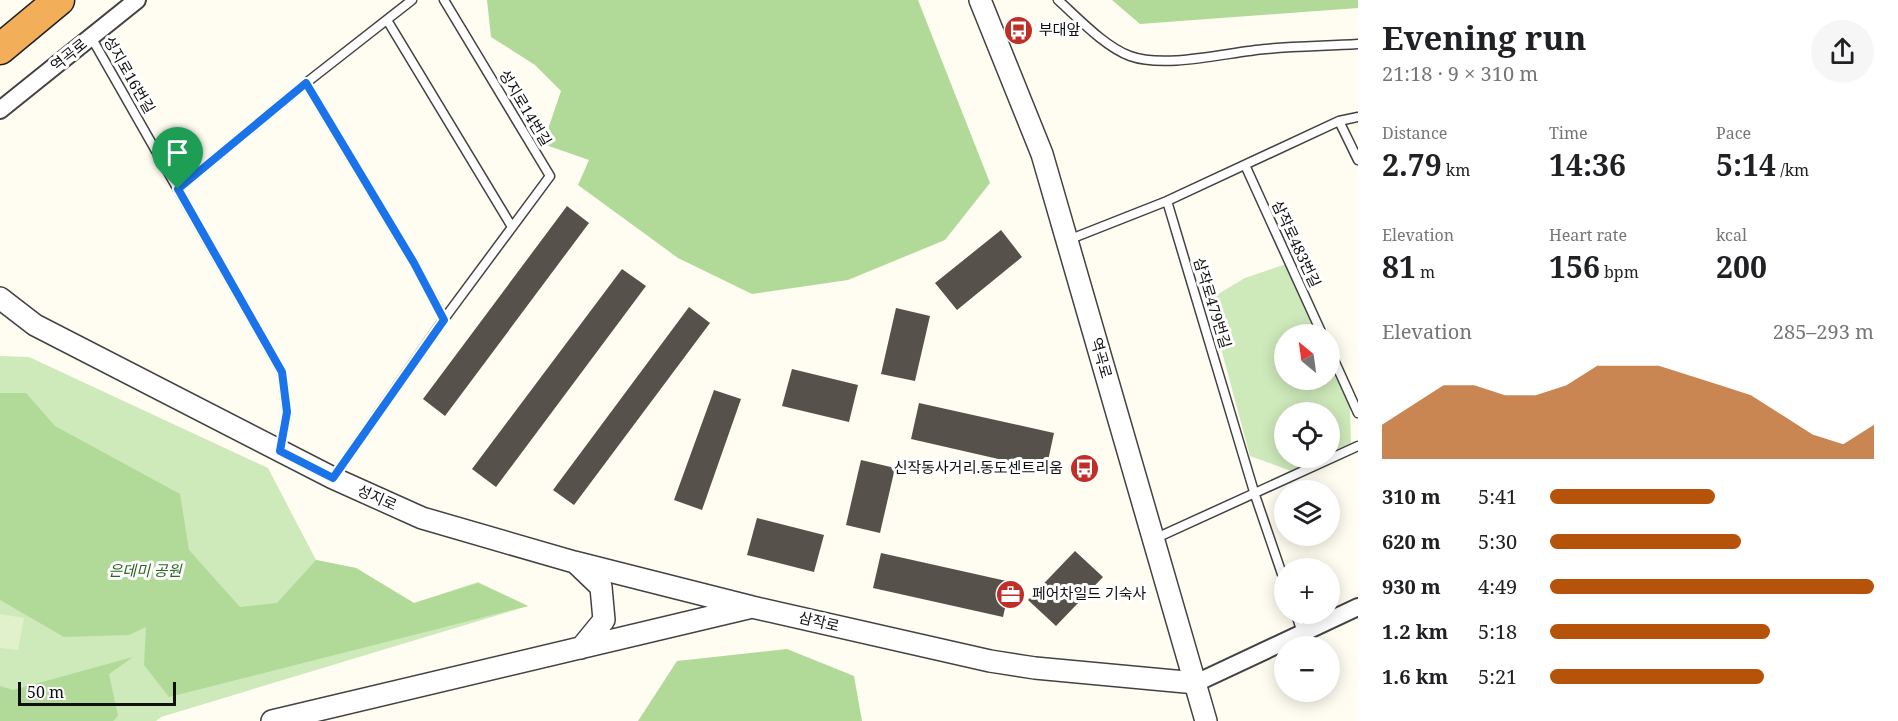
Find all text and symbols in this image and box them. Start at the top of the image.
bus stop icon: 부대앞 [1002,14,1034,46]
text: Evening run [1382,15,1586,60]
place label: 부대앞 [1039,19,1081,39]
button: share [1811,20,1874,83]
street label: 성지로16번길 [100,32,160,117]
street label: 역곡로 [46,33,91,75]
text: 21:18 · 9 × 310 m [1382,60,1538,87]
street label: 성지로14번길 [495,66,557,149]
text: Distance [1382,122,1447,144]
text: Time [1549,122,1588,144]
text: Pace [1716,122,1751,144]
pin [152,127,203,189]
icon: arrive [161,136,194,169]
text: 2.79 [1382,144,1442,185]
text: 14:36 [1549,144,1626,185]
text: 5:14 [1716,144,1776,185]
text: km [1442,159,1470,181]
text: /km [1776,159,1809,181]
street label: 삼작로483번길 [1268,197,1326,290]
text: Elevation [1382,224,1454,246]
text: Heart rate [1549,224,1627,246]
text: kcal [1716,224,1747,246]
text: 81 [1382,246,1416,287]
text: 156 [1549,246,1600,287]
text: 200 [1716,246,1767,287]
street label: 삼작로479번길 [1190,255,1236,351]
text: m [1416,261,1435,283]
text: bpm [1600,261,1639,283]
text: Elevation [1382,318,1472,345]
text: 285–293 m [1773,318,1874,345]
north arrow [1274,324,1340,390]
map controls [1274,324,1340,702]
street label: 역곡로 [1087,335,1117,380]
button: locate [1274,402,1340,468]
bus stop icon: 신작동사거리.동도센트리움 [1068,452,1100,484]
place label: 신작동사거리.동도센트리움 [894,457,1063,477]
street label: 성지로 [354,480,400,515]
button: layers [1274,480,1340,546]
text: 310 m [1382,483,1441,510]
text: 5:41 [1478,483,1517,510]
text: 620 m [1382,528,1441,555]
text: 5:30 [1478,528,1517,555]
button: + [1274,558,1340,624]
park label: 은데미 공원 [109,560,183,580]
text: 930 m [1382,573,1441,600]
text: 4:49 [1478,573,1517,600]
office icon: 페어차일드 기숙사 [995,578,1027,610]
place label: 페어차일드 기숙사 [1032,583,1147,603]
street label: 삼작로 [797,607,842,635]
text: 1.2 km [1382,618,1448,645]
text: 5:18 [1478,618,1517,645]
button: − [1274,636,1340,702]
text: 1.6 km [1382,663,1448,690]
text: 5:21 [1478,663,1517,690]
scale bar [18,679,176,706]
text: 50 m [27,681,64,703]

